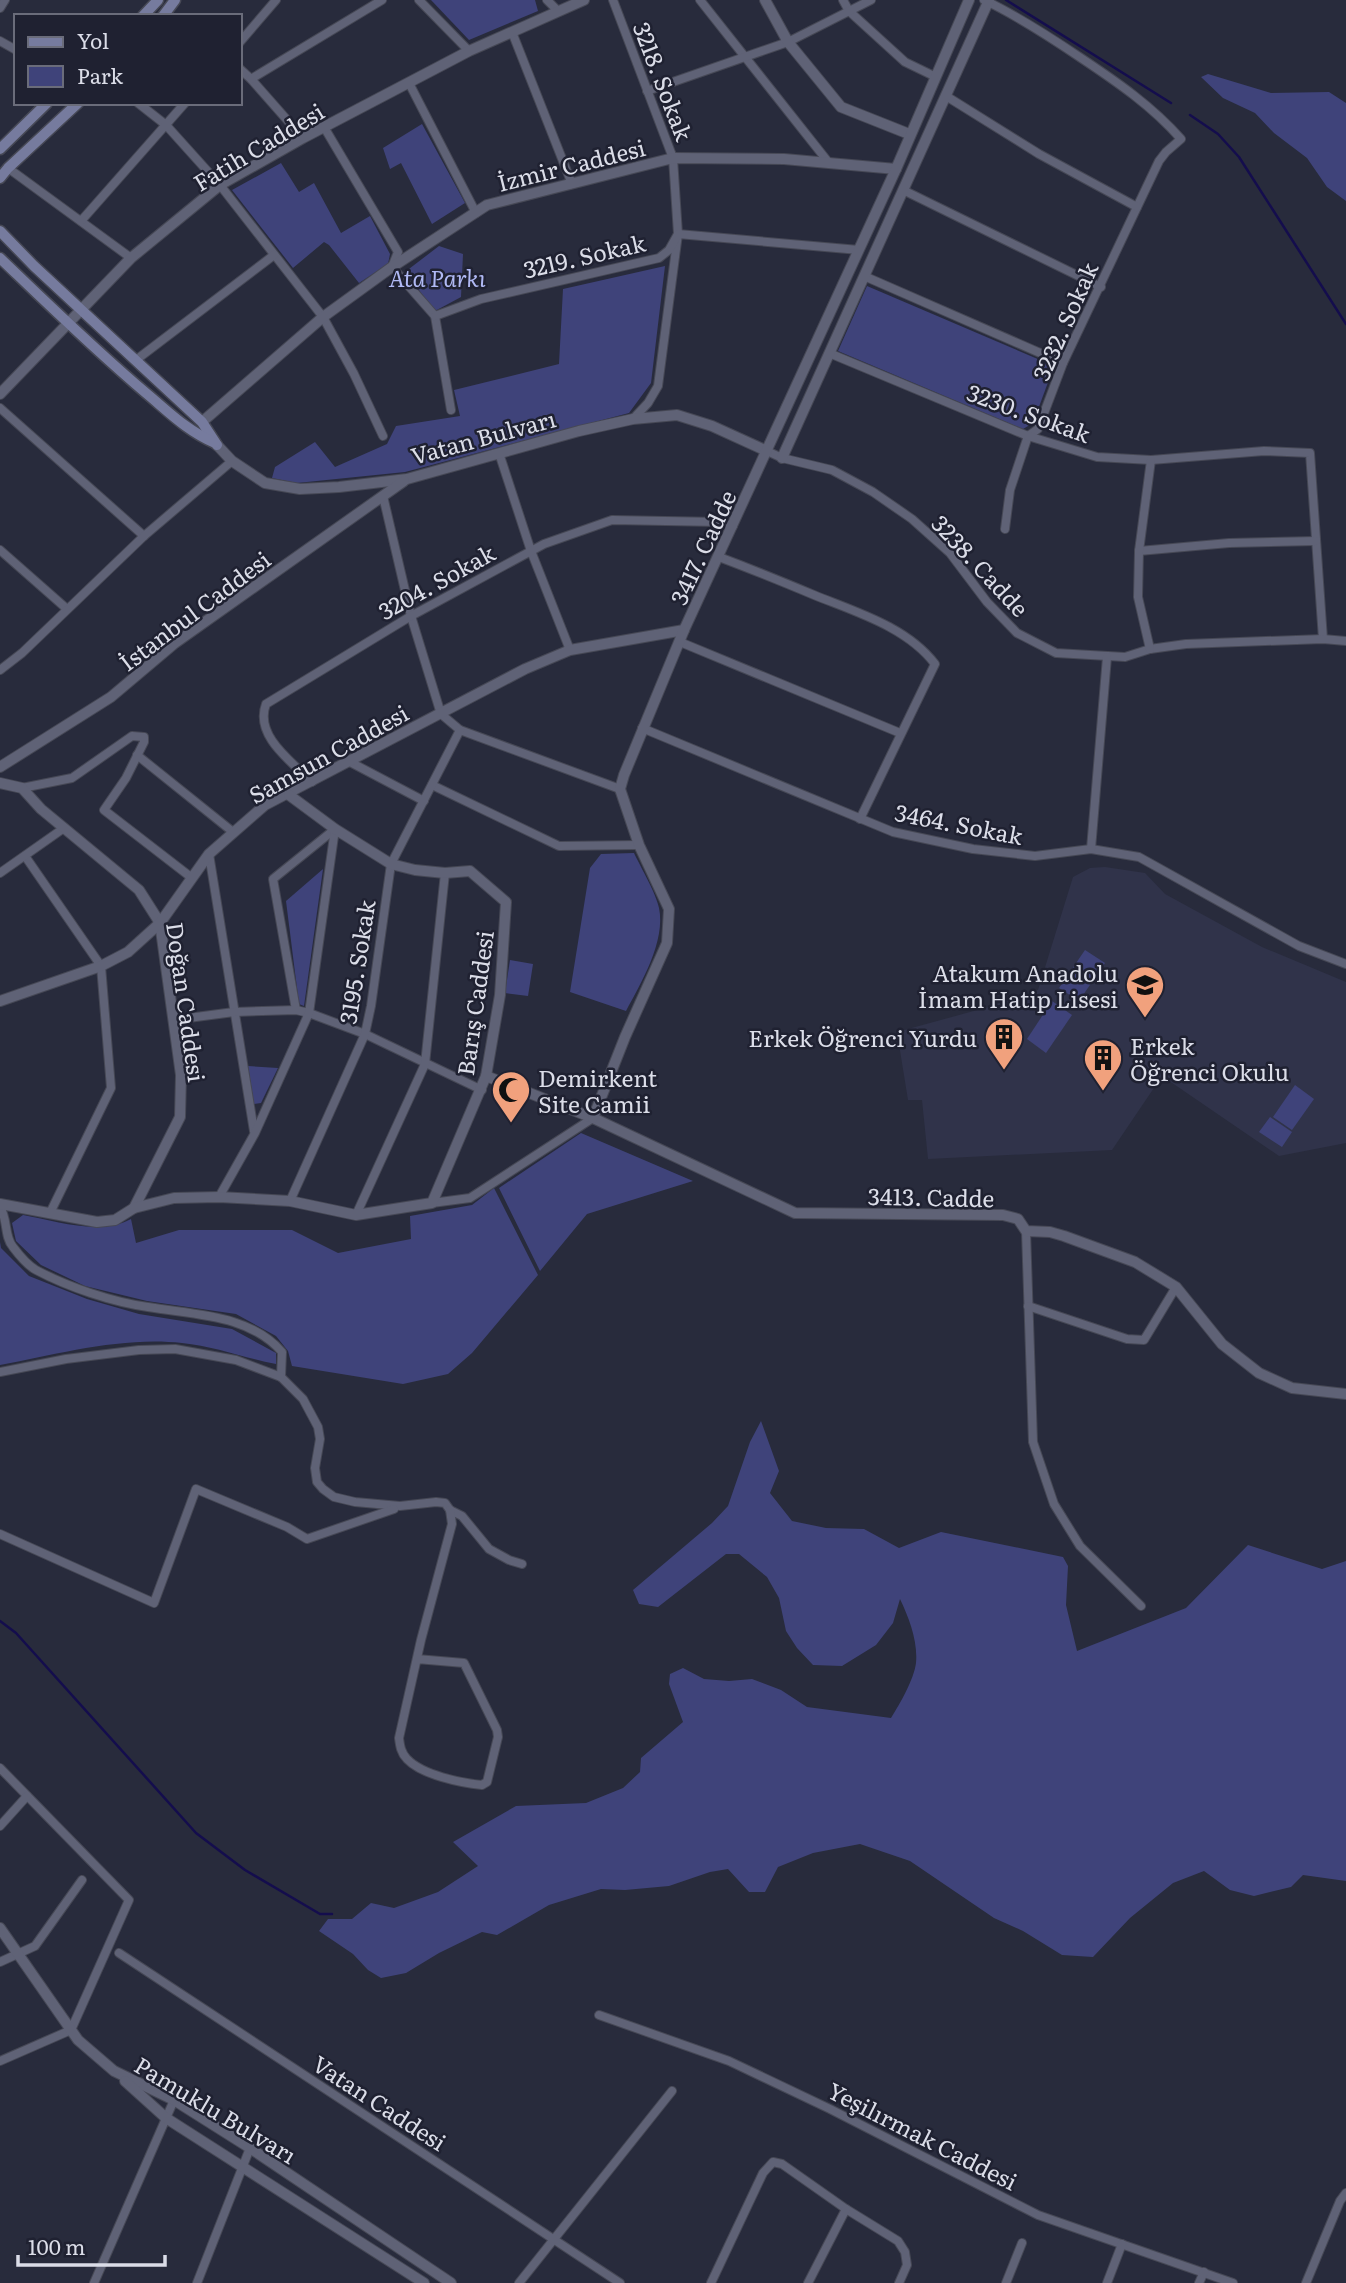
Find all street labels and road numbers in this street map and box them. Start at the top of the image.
street label: 3218. Sokak [626,17,703,146]
street label: Fatih Caddesi [186,93,330,198]
street label: İzmir Caddesi [493,129,649,199]
street label: 3219. Sokak [520,224,649,286]
street label: 3232. Sokak [1023,255,1106,386]
street label: 3230. Sokak [963,374,1096,450]
street label: Vatan Bulvarı [407,400,560,472]
street label: 3417. Cadde [661,484,743,610]
street label: 3238. Cadde [925,506,1037,624]
street label: 3204. Sokak [371,534,502,627]
street label: İstanbul Caddesi [111,542,277,678]
street label: Samsun Caddesi [242,695,414,811]
street label: 3464. Sokak [892,794,1027,852]
street label: 3195. Sokak [329,897,383,1026]
street label: Doğan Caddesi [159,920,215,1084]
street label: Barış Caddesi [447,928,501,1078]
street label: 3413. Cadde [867,1178,995,1214]
street label: Vatan Caddesi [306,2046,454,2158]
street label: Pamuklu Bulvarı [129,2047,304,2171]
street label: Yeşilırmak Caddesi [822,2072,1024,2198]

